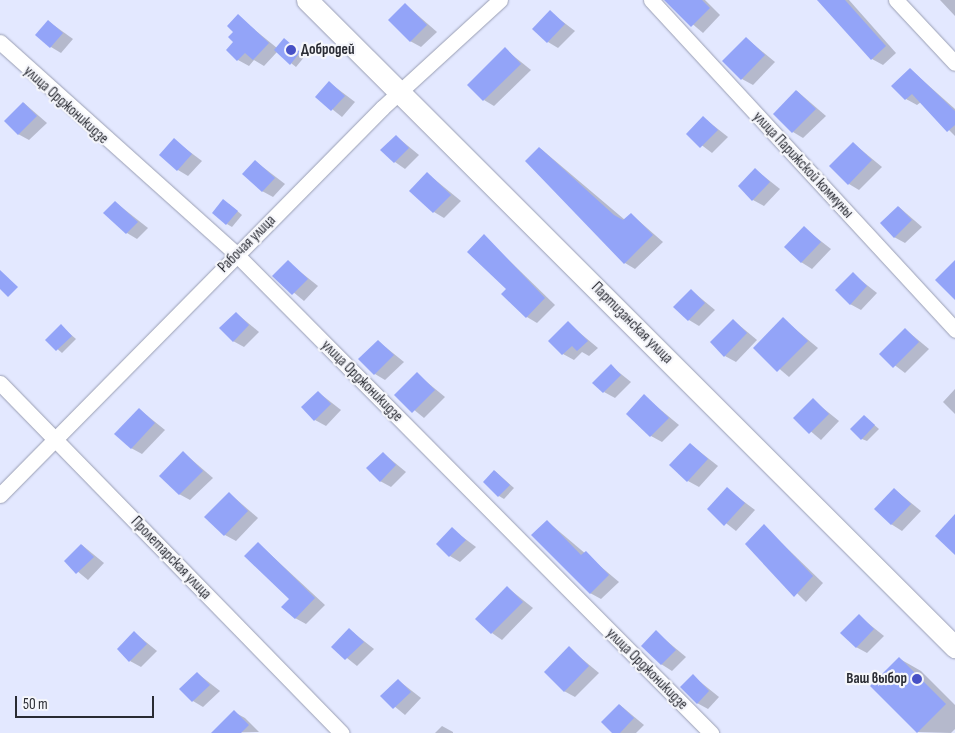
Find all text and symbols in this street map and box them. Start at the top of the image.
place label: Добродей [301,41,354,59]
marker: Добродей [285,44,297,56]
street label: улица Орджоникидзе [20,62,112,148]
street label: улица Парижской коммуны [749,108,857,222]
street label: Рабочая улица [215,212,279,276]
street label: Партизанская улица [588,279,676,367]
street label: улица Орджоникидзе [318,337,406,425]
street label: Пролетарская улица [127,513,215,603]
street label: улица Орджоникидзе [603,625,691,713]
place label: Ваш выбор [846,670,907,688]
marker: Ваш выбор [911,673,923,685]
scale bar [18,686,156,718]
text: 50 m [23,695,48,714]

